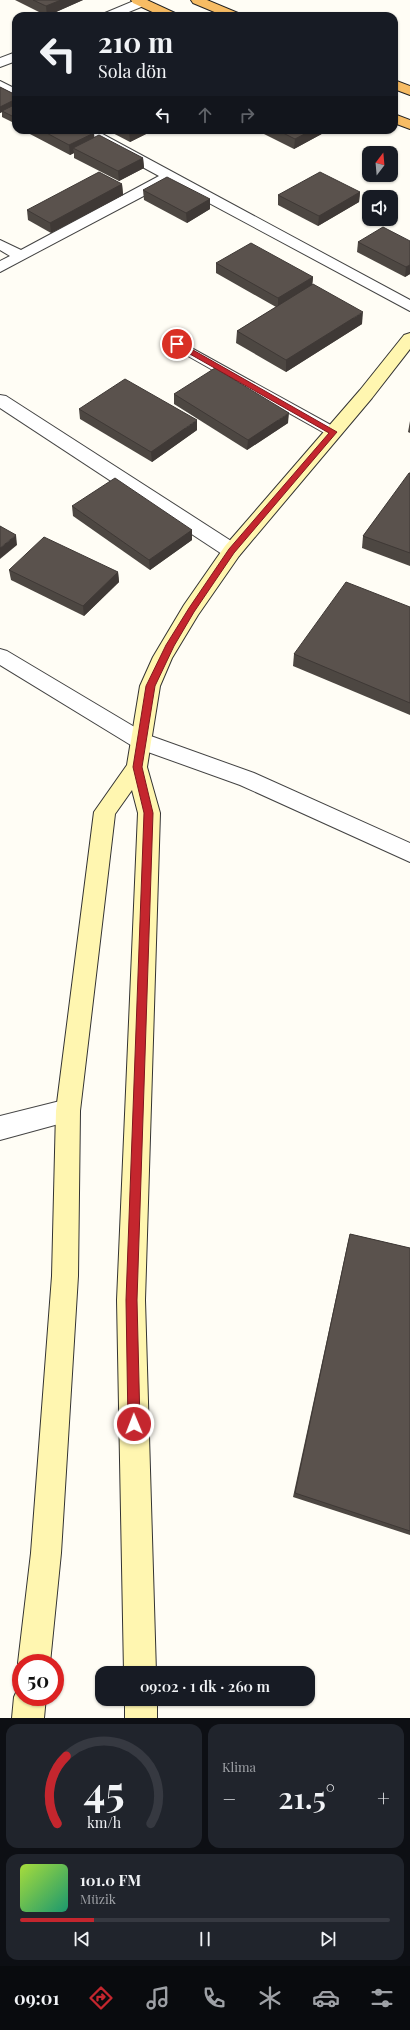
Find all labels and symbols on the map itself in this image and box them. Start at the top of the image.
north arrow [362,146,398,182]
pin [160,327,194,361]
position arrow [113,1403,155,1445]
speed limit sign: 50 [12,1654,64,1706]

